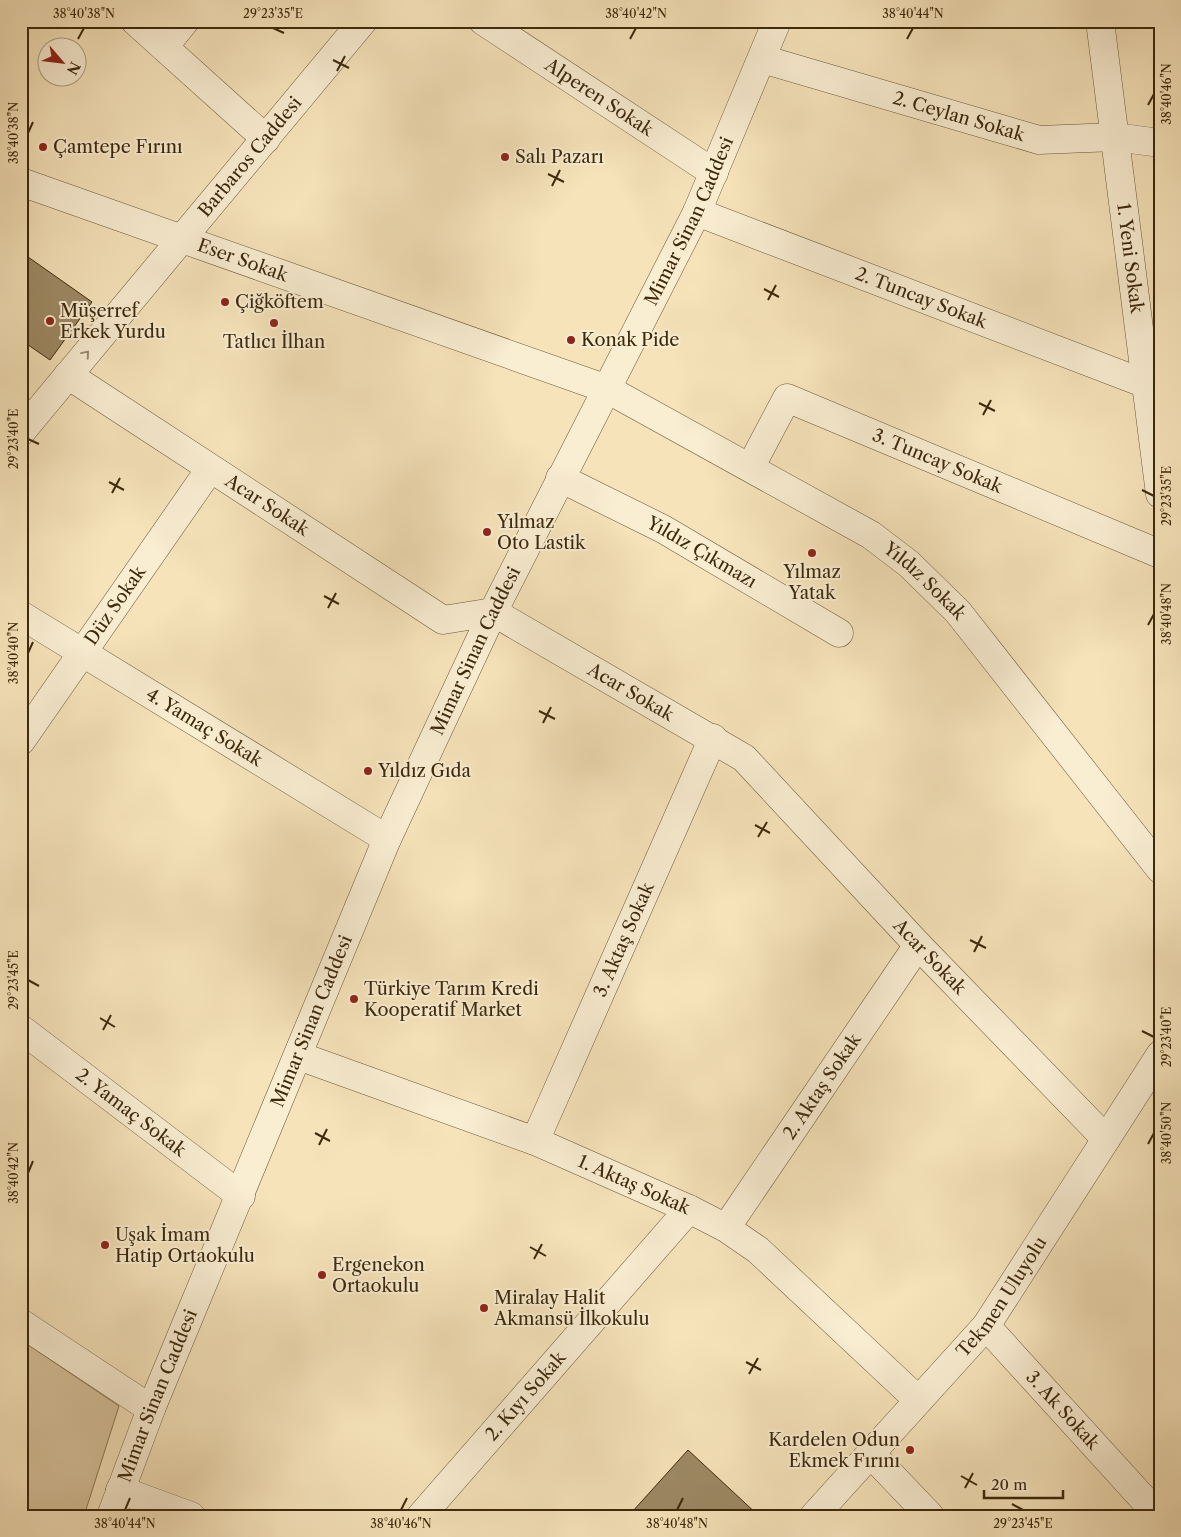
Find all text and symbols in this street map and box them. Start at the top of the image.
text: 38°40'38"N [53,6,115,21]
text: 29°23'35"E [243,6,303,21]
text: 38°40'42"N [605,6,667,21]
text: 38°40'44"N [882,6,944,21]
north arrow [38,38,88,88]
street label: Alperen Sokak [540,53,659,142]
text: N [63,59,84,78]
text: 38°40'46"N [1159,63,1174,125]
street label: 2. Ceylan Sokak [890,87,1029,147]
street label: Barbaros Caddesi [194,92,307,221]
text: 38°40'38"N [6,102,21,164]
street label: Mimar Sinan Caddesi [640,133,738,309]
place label: Çamtepe Fırını [53,136,183,158]
marker: Çamtepe Fırını [37,141,49,153]
place label: Salı Pazarı [515,146,604,168]
marker: Salı Pazarı [499,151,511,163]
street label: 1. Yeni Sokak [1112,202,1148,316]
street label: Eser Sokak [195,234,292,287]
street label: 2. Tuncay Sokak [852,263,992,334]
place label: Çiğköftem [235,291,324,313]
marker: Çiğköftem [219,296,231,308]
place label: Müşerref Erkek Yurdu [60,300,166,343]
marker: Müşerref Erkek Yurdu [44,315,56,327]
marker: Tatlıcı İlhan [268,317,280,329]
place label: Konak Pide [581,329,679,351]
place label: Tatlıcı İlhan [223,330,325,353]
marker: Konak Pide [565,334,577,346]
one-way arrow [80,351,88,360]
text: 29°23'40"E [6,409,21,469]
street label: 3. Tuncay Sokak [869,424,1007,498]
text: 29°23'35"E [1159,466,1174,526]
street label: Acar Sokak [220,469,315,541]
place label: Yılmaz Oto Lastik [496,511,587,554]
street label: Yıldız Çıkmazı [642,511,761,593]
marker: Yılmaz Oto Lastik [481,526,493,538]
street label: Yıldız Sokak [878,537,972,625]
marker: Yılmaz Yatak [806,547,818,559]
street label: Düz Sokak [80,560,151,649]
place label: Yılmaz Yatak [782,561,841,604]
street label: Mimar Sinan Caddesi [426,563,525,739]
text: 38°40'48"N [1159,583,1174,645]
text: 38°40'40"N [6,622,21,684]
street label: Acar Sokak [583,658,679,727]
street label: 4. Yamaç Sokak [142,683,268,772]
place label: Yıldız Gıda [377,760,471,782]
marker: Yıldız Gıda [362,765,374,777]
street label: 3. Aktaş Sokak [589,878,659,1000]
street label: Acar Sokak [888,914,972,1000]
street label: Mimar Sinan Caddesi [266,932,357,1110]
text: 29°23'45"E [6,950,21,1010]
place label: Türkiye Tarım Kredi Kooperatif Market [364,978,539,1021]
marker: Türkiye Tarım Kredi Kooperatif Market [348,993,360,1005]
text: 29°23'40"E [1159,1007,1174,1067]
street label: 2. Aktaş Sokak [778,1028,867,1144]
street label: 2. Yamaç Sokak [72,1064,192,1162]
text: 38°40'50"N [1159,1102,1174,1164]
text: 38°40'42"N [6,1142,21,1204]
street label: 1. Aktaş Sokak [574,1150,695,1220]
place label: Uşak İmam Hatip Ortaokulu [115,1223,255,1267]
street label: Tekmen Uluyolu [952,1233,1051,1362]
marker: Uşak İmam Hatip Ortaokulu [99,1239,111,1251]
place label: Ergenekon Ortaokulu [332,1254,425,1297]
marker: Ergenekon Ortaokulu [316,1269,328,1281]
place label: Miralay Halit Akmansü İlkokulu [493,1287,650,1330]
marker: Miralay Halit Akmansü İlkokulu [478,1302,490,1314]
street label: Mimar Sinan Caddesi [114,1306,202,1485]
street label: 2. Kıyı Sokak [481,1346,572,1445]
street label: 3. Ak Sokak [1021,1366,1105,1455]
place label: Kardelen Odun Ekmek Fırını [768,1429,901,1472]
marker: Kardelen Odun Ekmek Fırını [904,1444,916,1456]
scale bar [984,1467,1062,1499]
text: 20 m [991,1475,1027,1494]
text: 38°40'44"N [94,1516,156,1531]
text: 38°40'46"N [370,1516,432,1531]
text: 38°40'48"N [646,1516,708,1531]
text: 29°23'45"E [993,1516,1053,1531]

